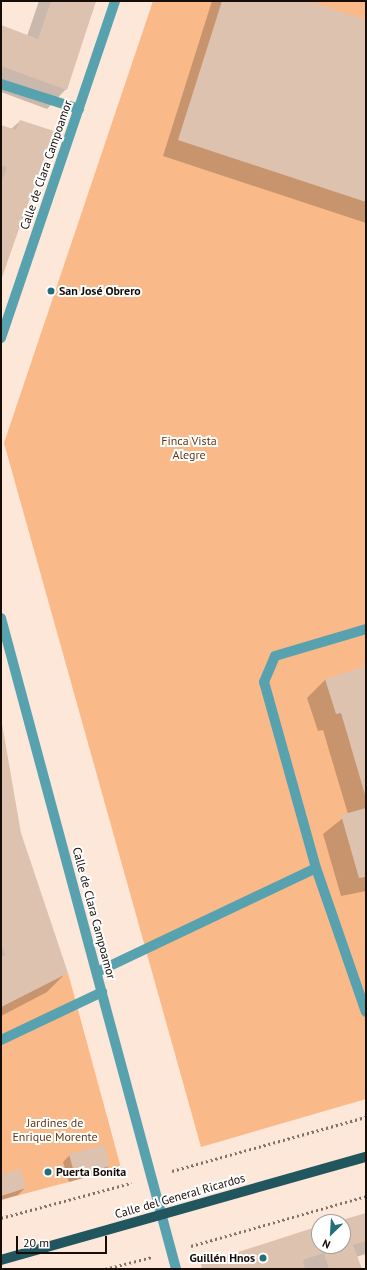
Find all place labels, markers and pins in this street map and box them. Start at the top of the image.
place label: San José Obrero [59,284,141,298]
marker: San José Obrero [46,286,56,296]
place label: Puerta Bonita [56,1165,126,1179]
marker: Puerta Bonita [43,1167,53,1177]
place label: Guillén Hnos [189,1251,255,1265]
marker: Guillén Hnos [258,1253,268,1263]

